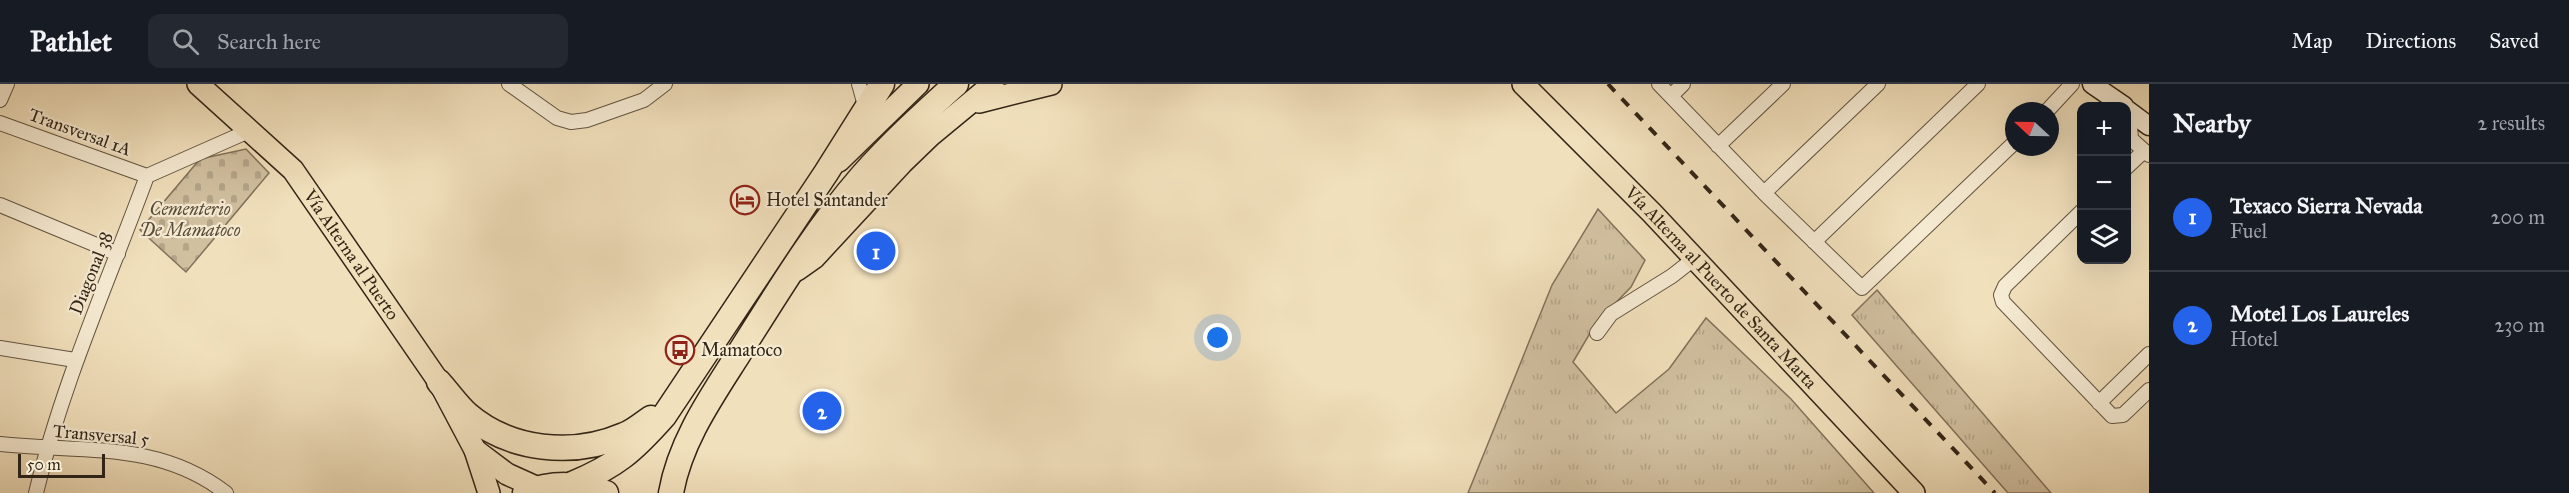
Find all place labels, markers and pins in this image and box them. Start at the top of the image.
hotel icon: Hotel Santander [729,184,761,216]
place label: Hotel Santander [766,189,888,211]
pin: 1 [856,228,896,274]
bus stop icon: Mamatoco [664,334,696,366]
place label: Mamatoco [701,339,782,361]
pin: 2 [802,388,842,434]

